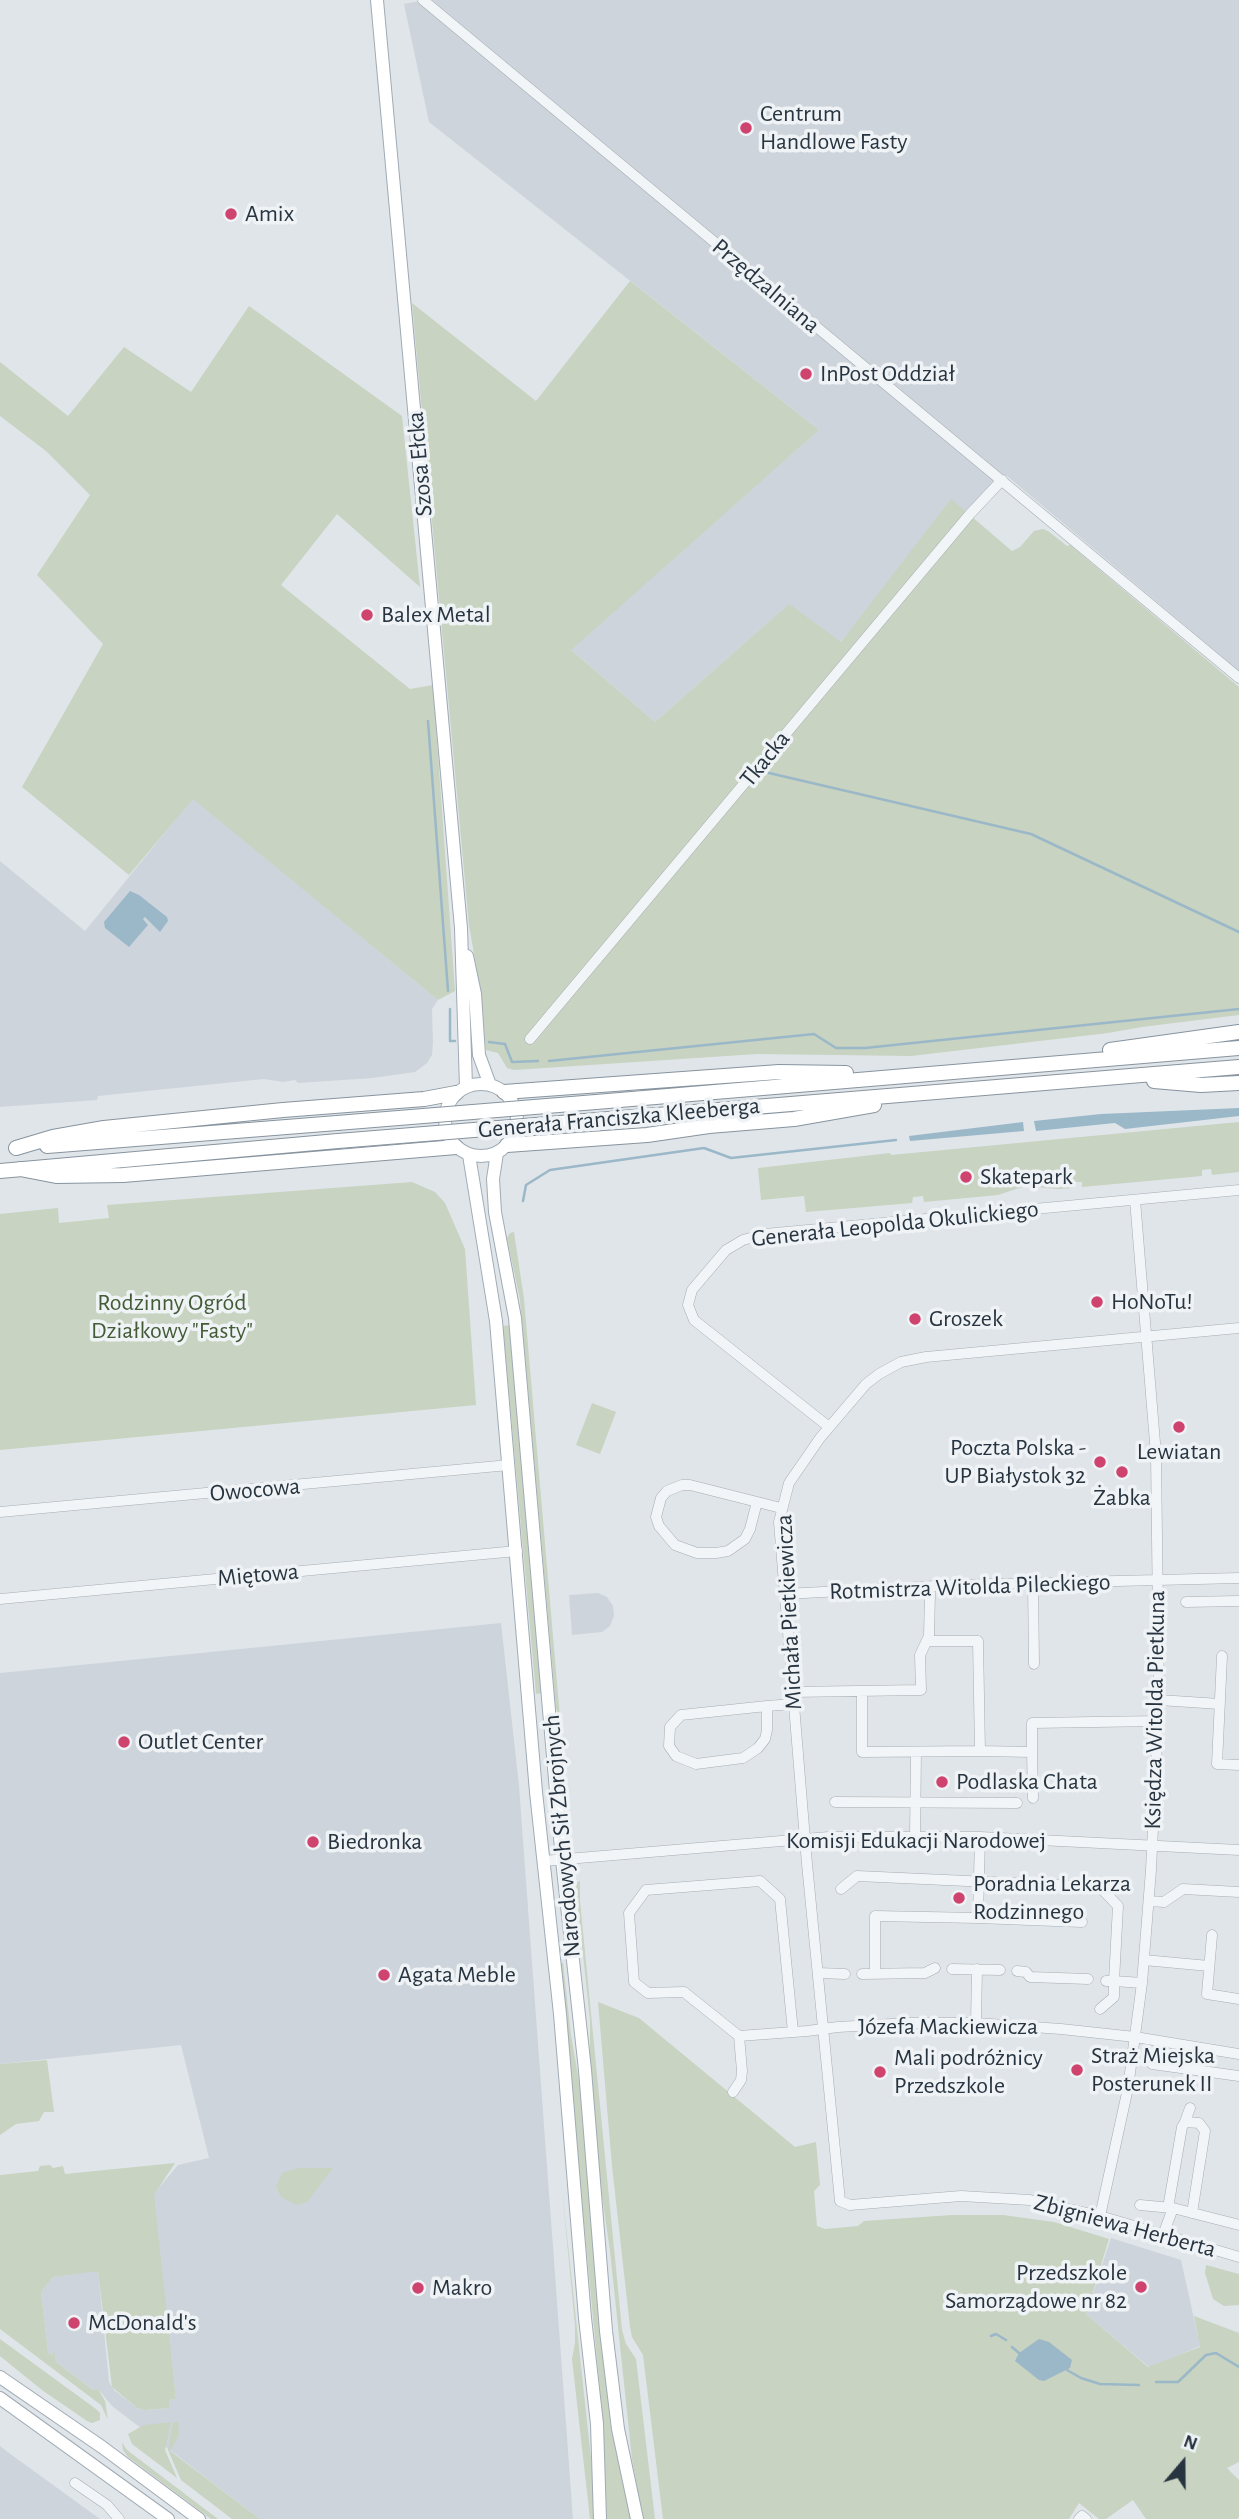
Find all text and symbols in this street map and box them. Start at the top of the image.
place label: Centrum Handlowe Fasty [760,100,907,156]
marker: Centrum Handlowe Fasty [738,120,754,136]
place label: Amix [245,200,294,228]
marker: Amix [223,206,239,222]
street label: Przędzalniana [706,232,826,340]
place label: InPost Oddział [820,360,955,388]
marker: InPost Oddział [798,366,814,382]
street label: Szosa Ełcka [401,410,439,518]
place label: Balex Metal [381,601,491,629]
marker: Balex Metal [359,607,375,623]
street label: Tkacka [734,725,796,793]
street label: Generała Franciszka Kleeberga [477,1091,761,1145]
place label: Skatepark [980,1163,1073,1191]
marker: Skatepark [958,1169,974,1185]
street label: Generała Leopolda Okulickiego [750,1195,1040,1253]
place label: HoNoTu! [1111,1288,1193,1316]
park label: Rodzinny Ogród Działkowy "Fasty" [91,1289,253,1345]
marker: HoNoTu! [1089,1294,1105,1310]
place label: Groszek [929,1305,1003,1333]
marker: Groszek [907,1311,923,1327]
marker: Lewiatan [1171,1419,1187,1435]
place label: Poczta Polska - UP Białystok 32 [945,1434,1086,1490]
place label: Lewiatan [1137,1438,1221,1466]
marker: Poczta Polska - UP Białystok 32 [1092,1454,1108,1470]
marker: Żabka [1114,1464,1130,1480]
street label: Owocowa [209,1472,301,1508]
place label: Żabka [1093,1484,1151,1512]
street label: Michała Pietkiewicza [769,1513,809,1711]
street label: Miętowa [216,1557,300,1593]
street label: Rotmistrza Witolda Pileckiego [829,1568,1111,1606]
street label: Księdza Witolda Pietkuna [1139,1590,1171,1830]
street label: Narodowych Sił Zbrojnych [537,1713,587,1959]
place label: Outlet Center [138,1728,263,1756]
marker: Outlet Center [116,1734,132,1750]
place label: Podlaska Chata [956,1768,1098,1796]
marker: Podlaska Chata [934,1774,950,1790]
street label: Komisji Edukacji Narodowej [786,1827,1046,1855]
place label: Biedronka [327,1828,422,1856]
marker: Biedronka [305,1834,321,1850]
place label: Poradnia Lekarza Rodzinnego [973,1870,1131,1926]
marker: Poradnia Lekarza Rodzinnego [951,1890,967,1906]
place label: Agata Meble [398,1961,516,1989]
marker: Agata Meble [376,1967,392,1983]
street label: Józefa Mackiewicza [858,2013,1038,2041]
place label: Straż Miejska Posterunek II [1091,2042,1215,2098]
place label: Mali podróżnicy Przedszkole [894,2044,1043,2100]
marker: Straż Miejska Posterunek II [1069,2062,1085,2078]
marker: Mali podróżnicy Przedszkole [872,2064,888,2080]
street label: Zbigniewa Herberta [1031,2188,1219,2264]
place label: Przedszkole Samorządowe nr 82 [945,2259,1127,2315]
place label: Makro [432,2274,492,2302]
marker: Przedszkole Samorządowe nr 82 [1133,2279,1149,2295]
marker: Makro [410,2280,426,2296]
place label: McDonald's [88,2309,197,2337]
marker: McDonald's [66,2315,82,2331]
north arrow [1148,2428,1218,2498]
text: N [1181,2432,1200,2454]

